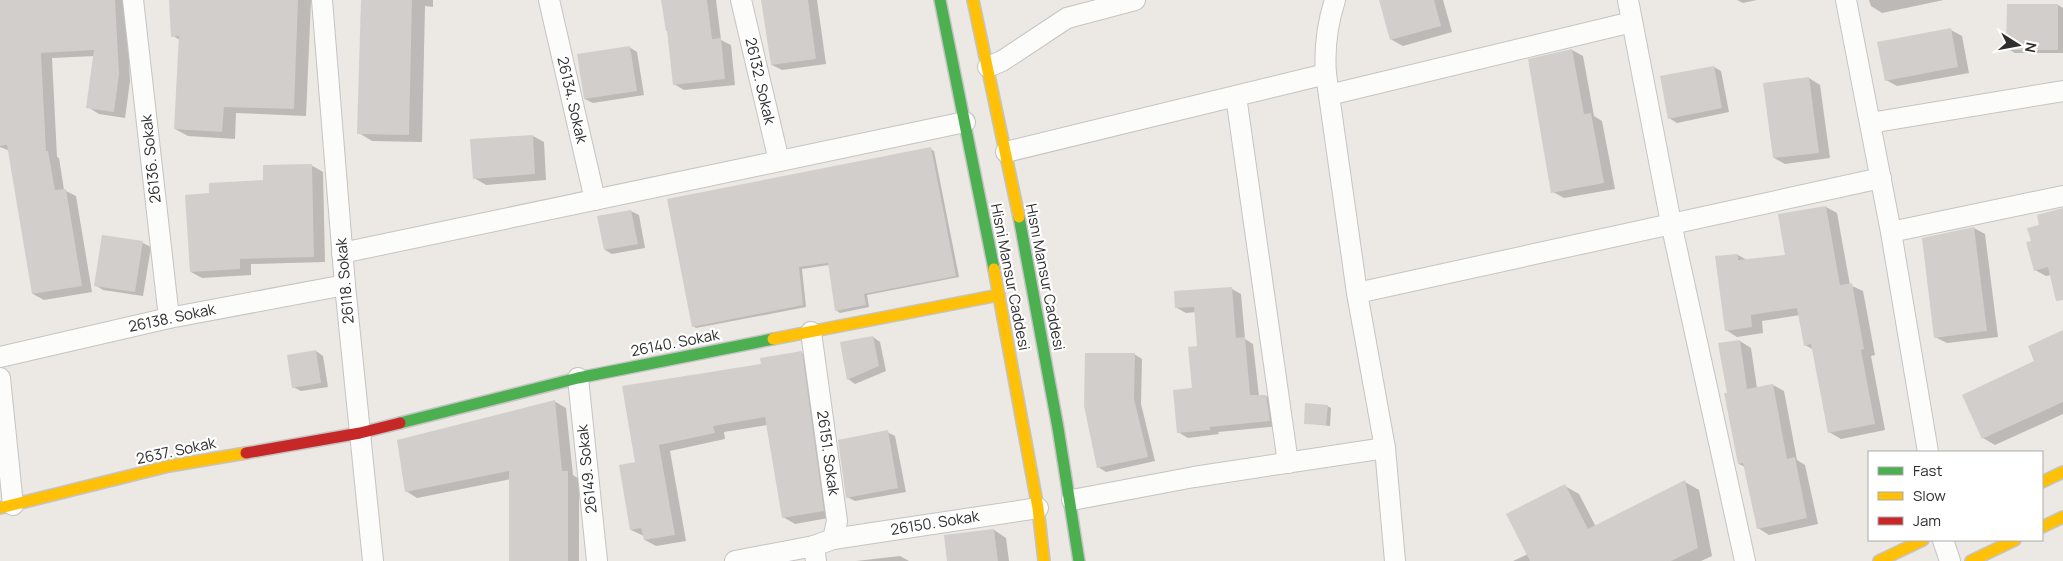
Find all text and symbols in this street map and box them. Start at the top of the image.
north arrow [1993,20,2043,70]
street label: 26132. Sokak [740,35,781,127]
text: N [2021,41,2042,54]
street label: 26134. Sokak [552,54,593,146]
street label: 26136. Sokak [135,113,166,205]
street label: Hisni Mansur Caddesi [986,202,1035,352]
street label: Hısnı Mansur Caddesi [1021,202,1070,352]
street label: 26118. Sokak [330,237,359,325]
street label: 26138. Sokak [126,298,218,337]
street label: 26140. Sokak [629,324,721,361]
street label: 26151. Sokak [812,409,845,497]
street label: 26149. Sokak [571,423,602,515]
street label: 2637. Sokak [134,432,218,469]
legend [1868,451,2043,541]
text: Fast [1913,460,1942,481]
text: Slow [1913,485,1946,506]
street label: 26150. Sokak [889,505,981,540]
text: Jam [1913,510,1941,531]

